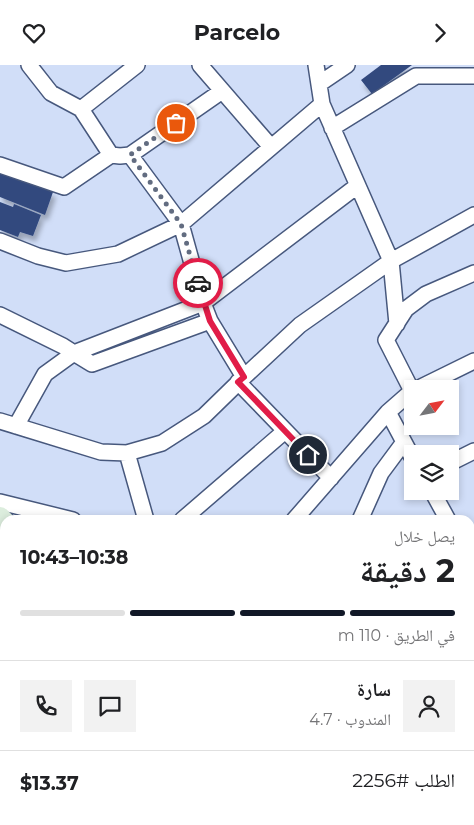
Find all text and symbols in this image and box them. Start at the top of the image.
icon: heart [20,19,48,47]
text: Parcelo [194,19,280,46]
icon: forward [426,19,454,47]
pin [155,102,197,144]
icon: bag [162,109,190,137]
courier [173,258,223,308]
icon: car [184,269,212,297]
north arrow [404,380,459,435]
map controls [404,380,459,500]
pin [287,434,329,476]
icon: home [294,441,322,469]
button: layers [404,445,459,500]
text: يصل خلال [394,527,455,546]
text: 10:38–10:43 [20,546,128,569]
text: 2 دقيقة [360,551,455,590]
text: في الطريق · 110 m [338,626,455,645]
text: سارة [357,678,391,701]
button: phone [20,680,72,732]
button: chat [84,680,136,732]
button: person [403,680,455,732]
text: المندوب · 4.7 [309,710,391,729]
text: الطلب #2256 [352,769,455,792]
text: $13.37 [20,772,79,795]

